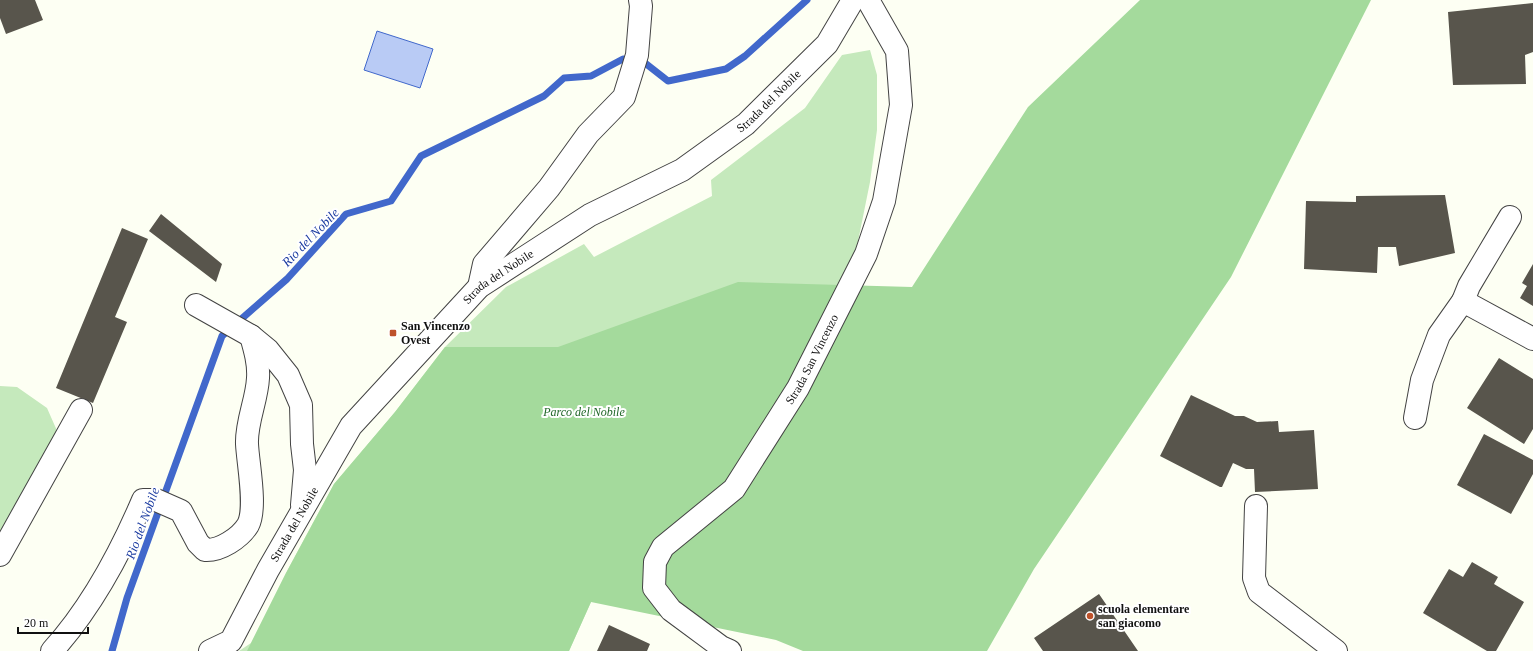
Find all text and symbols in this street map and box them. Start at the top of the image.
street label: Strada del Nobile [734,67,804,136]
water label: Rio del Nobile [278,205,342,270]
street label: Strada del Nobile [460,247,536,307]
street label: Strada San Vincenzo [782,312,841,407]
place label: San Vincenzo Ovest [401,319,470,347]
marker: San Vincenzo Ovest [388,328,398,338]
park label: Parco del Nobile [542,405,625,419]
street label: Strada del Nobile [267,484,321,564]
water label: Rio del Nobile [122,485,162,562]
place label: scuola elementare san giacomo [1098,602,1190,630]
scale bar [18,609,88,635]
marker: scuola elementare san giacomo [1085,611,1095,621]
text: 20 m [24,616,49,630]

